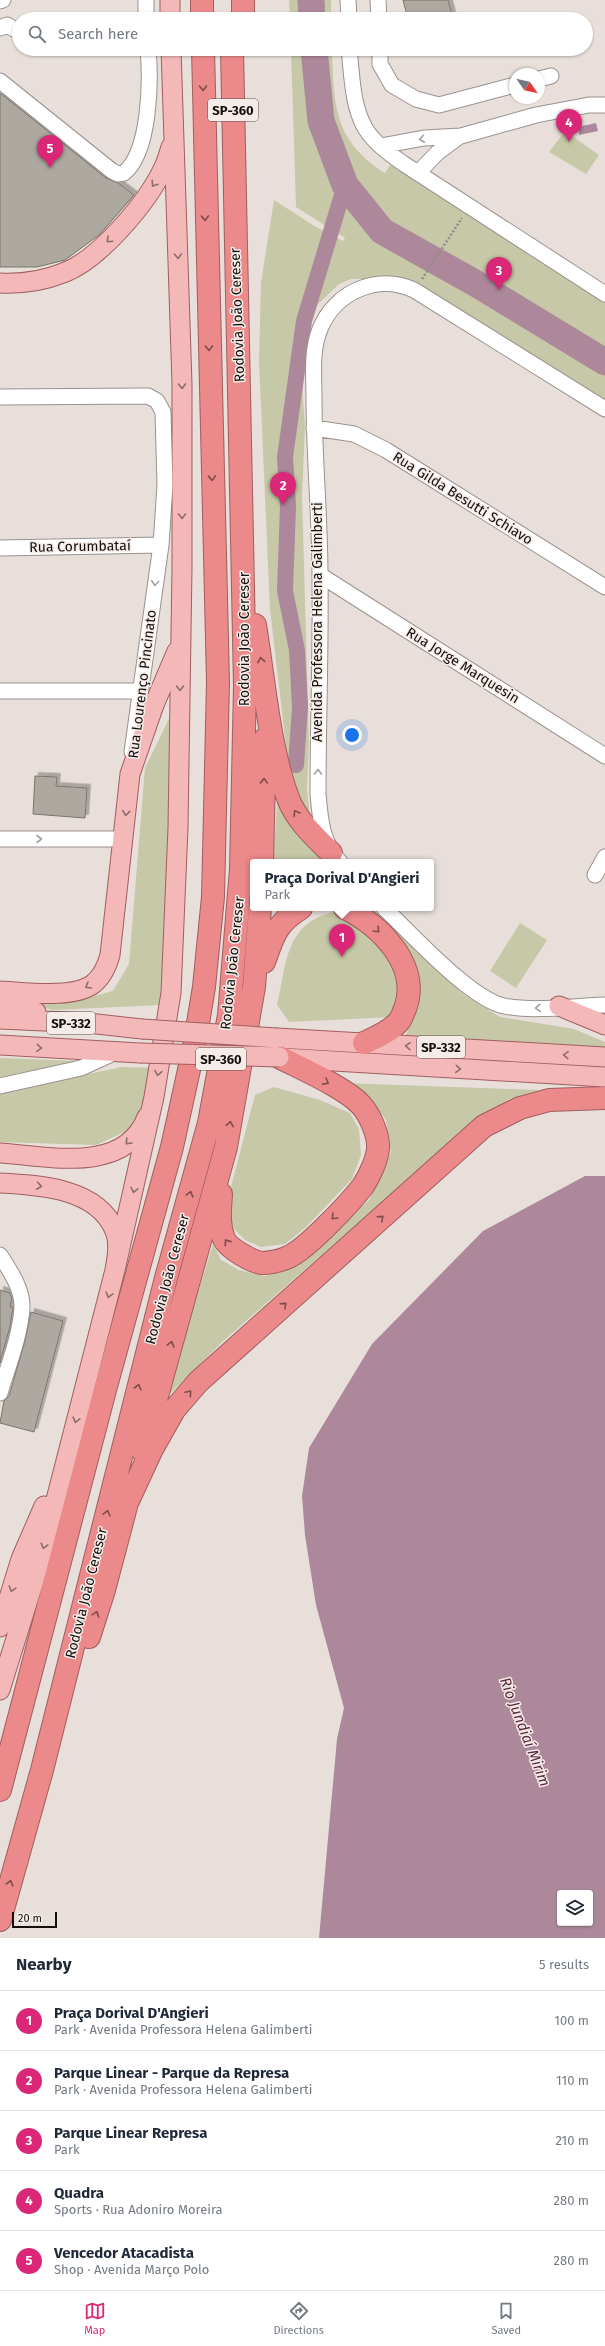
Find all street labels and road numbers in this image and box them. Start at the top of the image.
road number: SP-360 [208,99,258,121]
street label: Rodovia João Cereser [227,247,248,382]
street label: Rua Gilda Besutti Schiavo [390,448,536,549]
street label: Avenida Professora Helena Galimberti [309,502,326,742]
street label: Rua Corumbataí [29,537,131,556]
street label: Rodovia João Cereser [236,571,253,706]
street label: Rua Lourenço Pincinato [125,609,160,759]
street label: Rua Jorge Marquesin [403,624,522,707]
street label: Rodovia João Cereser [217,895,248,1031]
road number: SP-332 [47,1012,95,1034]
road number: SP-332 [417,1036,465,1058]
road number: SP-360 [196,1048,246,1070]
street label: Rodovia João Cereser [142,1212,193,1346]
street label: Rodovia João Cereser [62,1525,111,1660]

